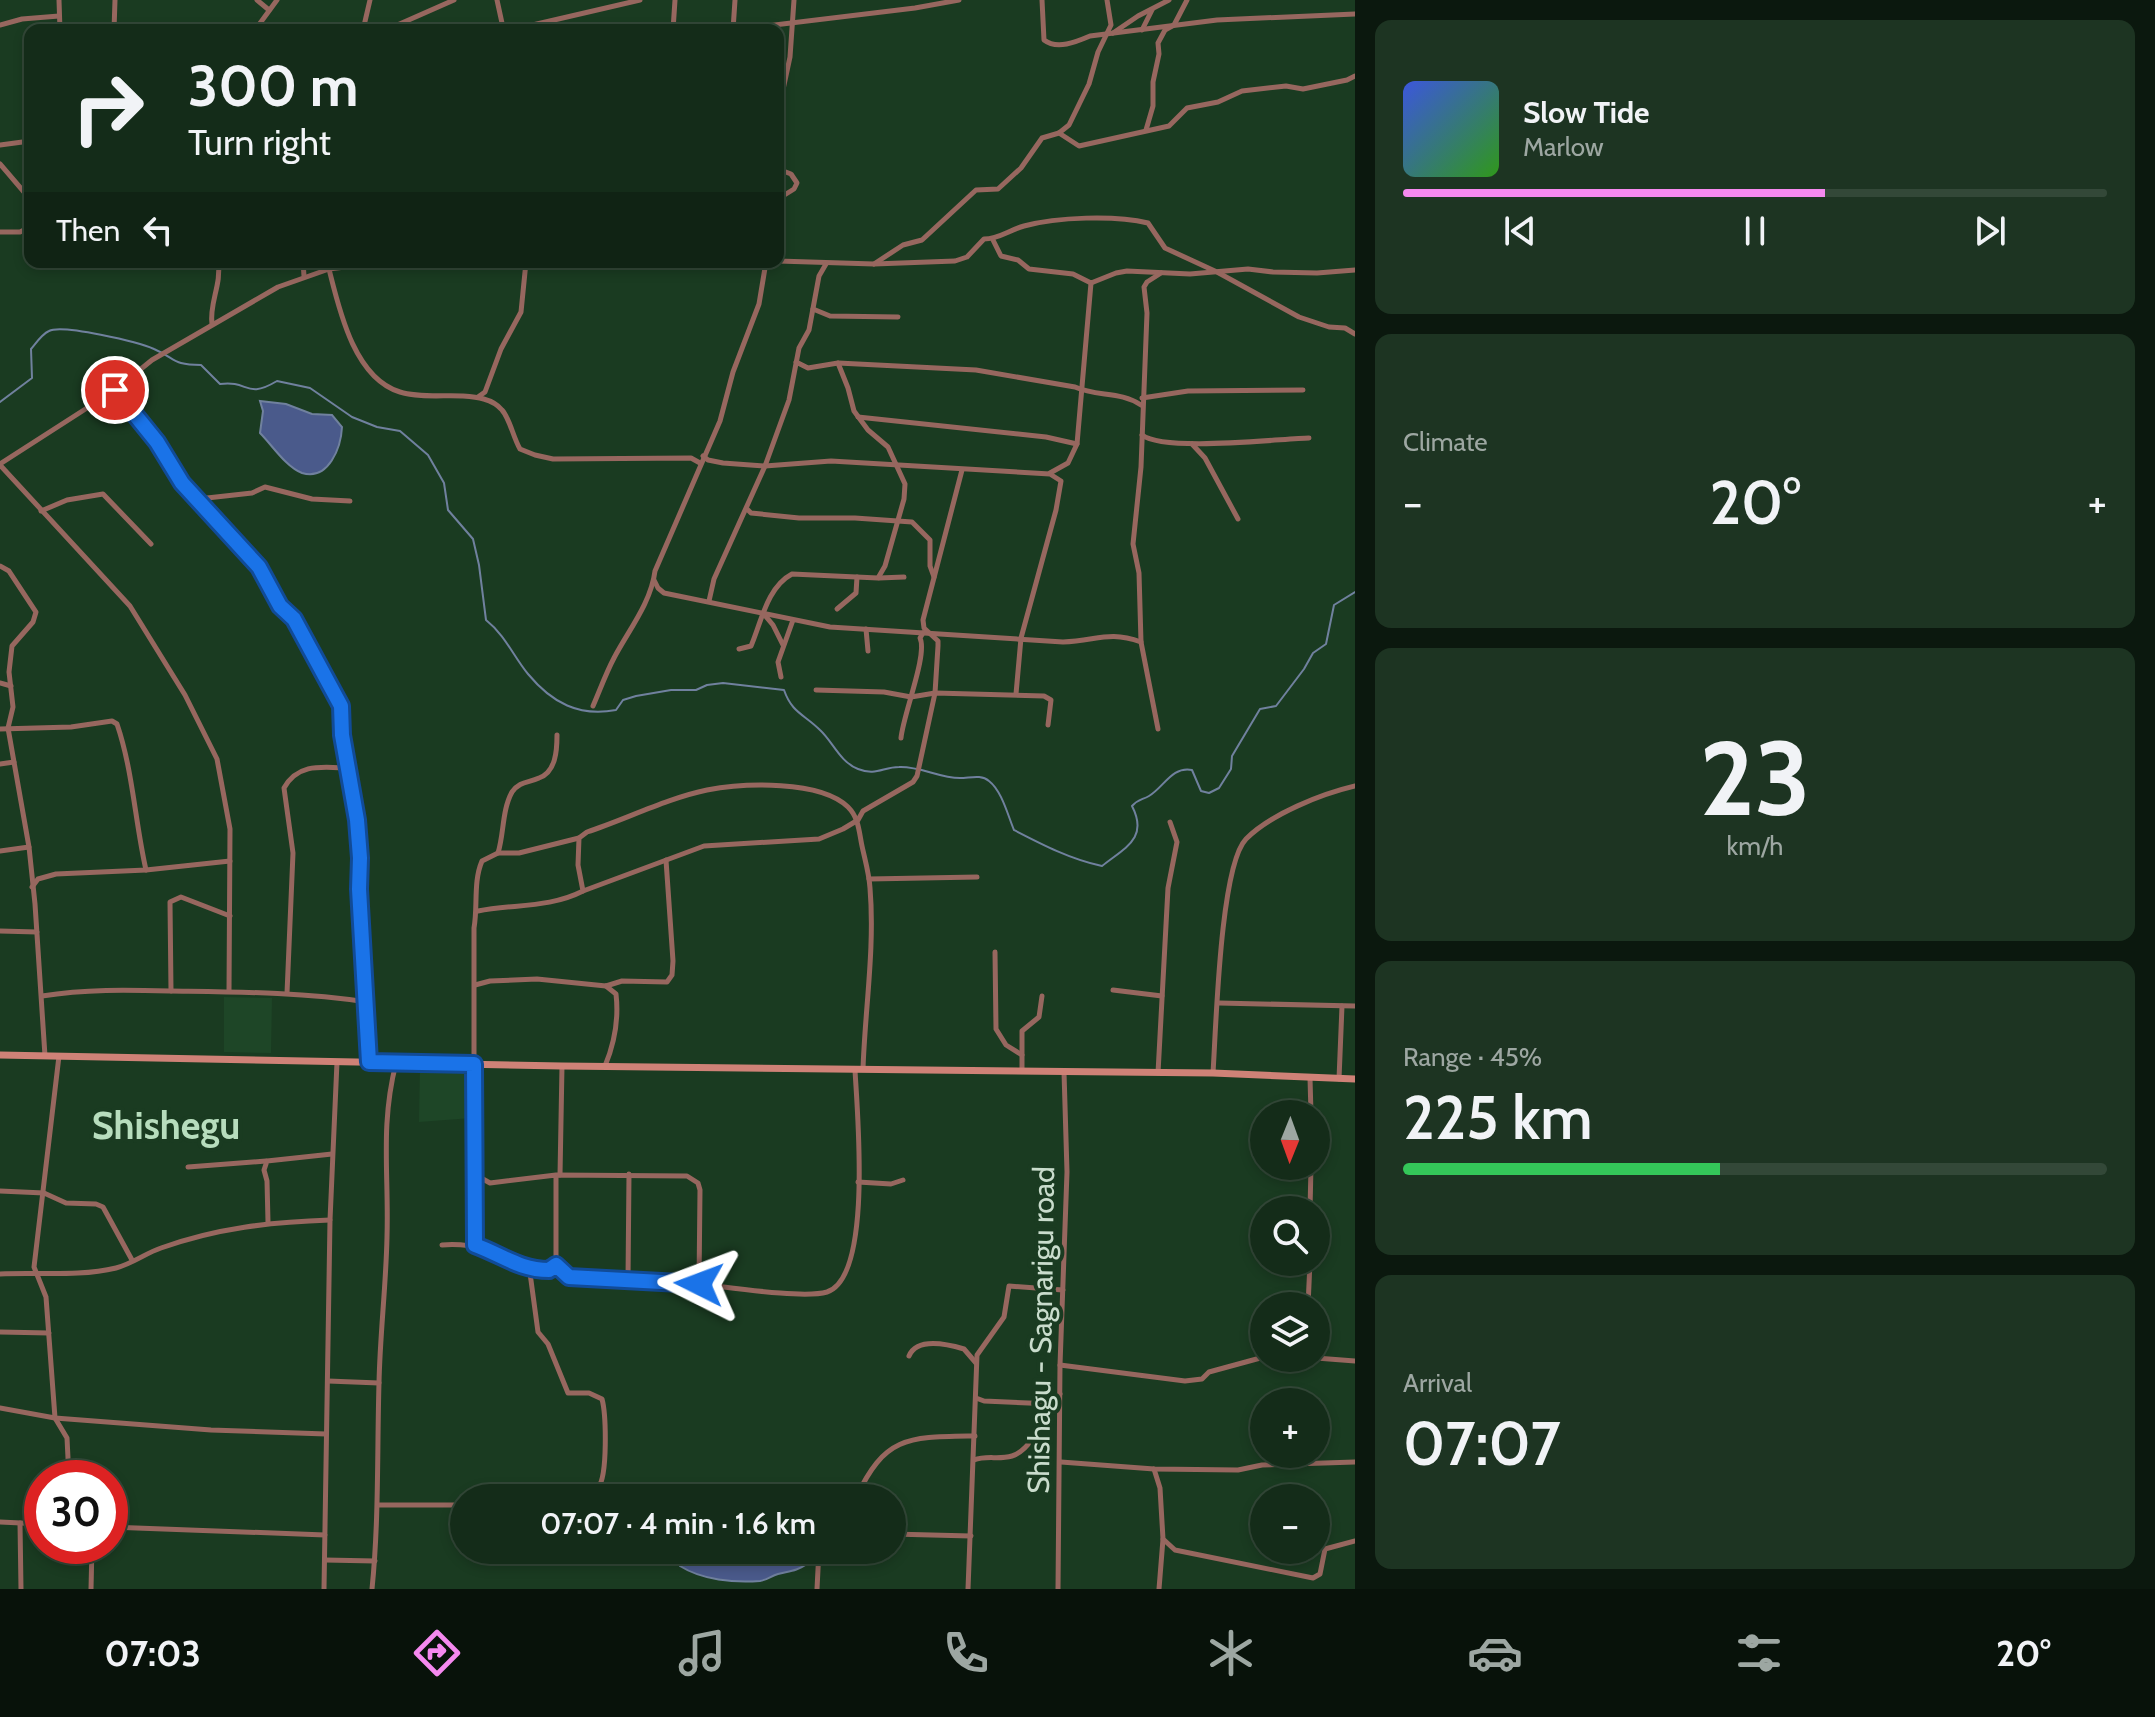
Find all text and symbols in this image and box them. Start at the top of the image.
text: 300 m [188,52,359,120]
icon: right [56,56,160,160]
text: Slow Tide [1523,94,1650,131]
text: Turn right [188,120,331,164]
text: Marlow [1523,131,1604,163]
icon: left [136,208,180,252]
icon: previous [1498,209,1542,253]
icon: pause [1733,209,1777,253]
icon: next [1968,209,2012,253]
text: Then [56,212,120,249]
pin [81,356,149,424]
icon: arrive [93,368,137,412]
text: Climate [1403,426,1488,458]
text: 20° [1709,466,1801,539]
text: − [1403,476,1422,529]
text: + [2088,476,2107,529]
text: 23 [1699,715,1811,841]
text: km/h [1727,830,1783,862]
text: Range · 45% [1403,1041,1542,1073]
text: 225 km [1403,1081,1593,1154]
north arrow [1250,1100,1330,1180]
map controls [1250,1100,1330,1564]
district label: Shishegu [92,1102,240,1149]
street label: Shishagu - Sagnarigu road [1020,1166,1062,1494]
button: search [1250,1196,1330,1276]
position arrow [657,1242,741,1326]
button: layers [1250,1292,1330,1372]
text: Arrival [1403,1367,1472,1399]
button: + [1250,1388,1330,1468]
text: 07:07 [1403,1407,1561,1480]
speed limit sign: 30 [24,1460,128,1564]
button: − [1250,1484,1330,1564]
text: 07:07 · 4 min · 1.6 km [540,1505,816,1542]
icon: directions [409,1625,465,1681]
icon: music [674,1625,730,1681]
icon: phone [938,1625,994,1681]
icon: climate [1203,1625,1259,1681]
icon: car [1467,1625,1523,1681]
icon: filters [1731,1625,1787,1681]
text: 07:03 [104,1631,201,1675]
text: 20° [1996,1631,2051,1675]

